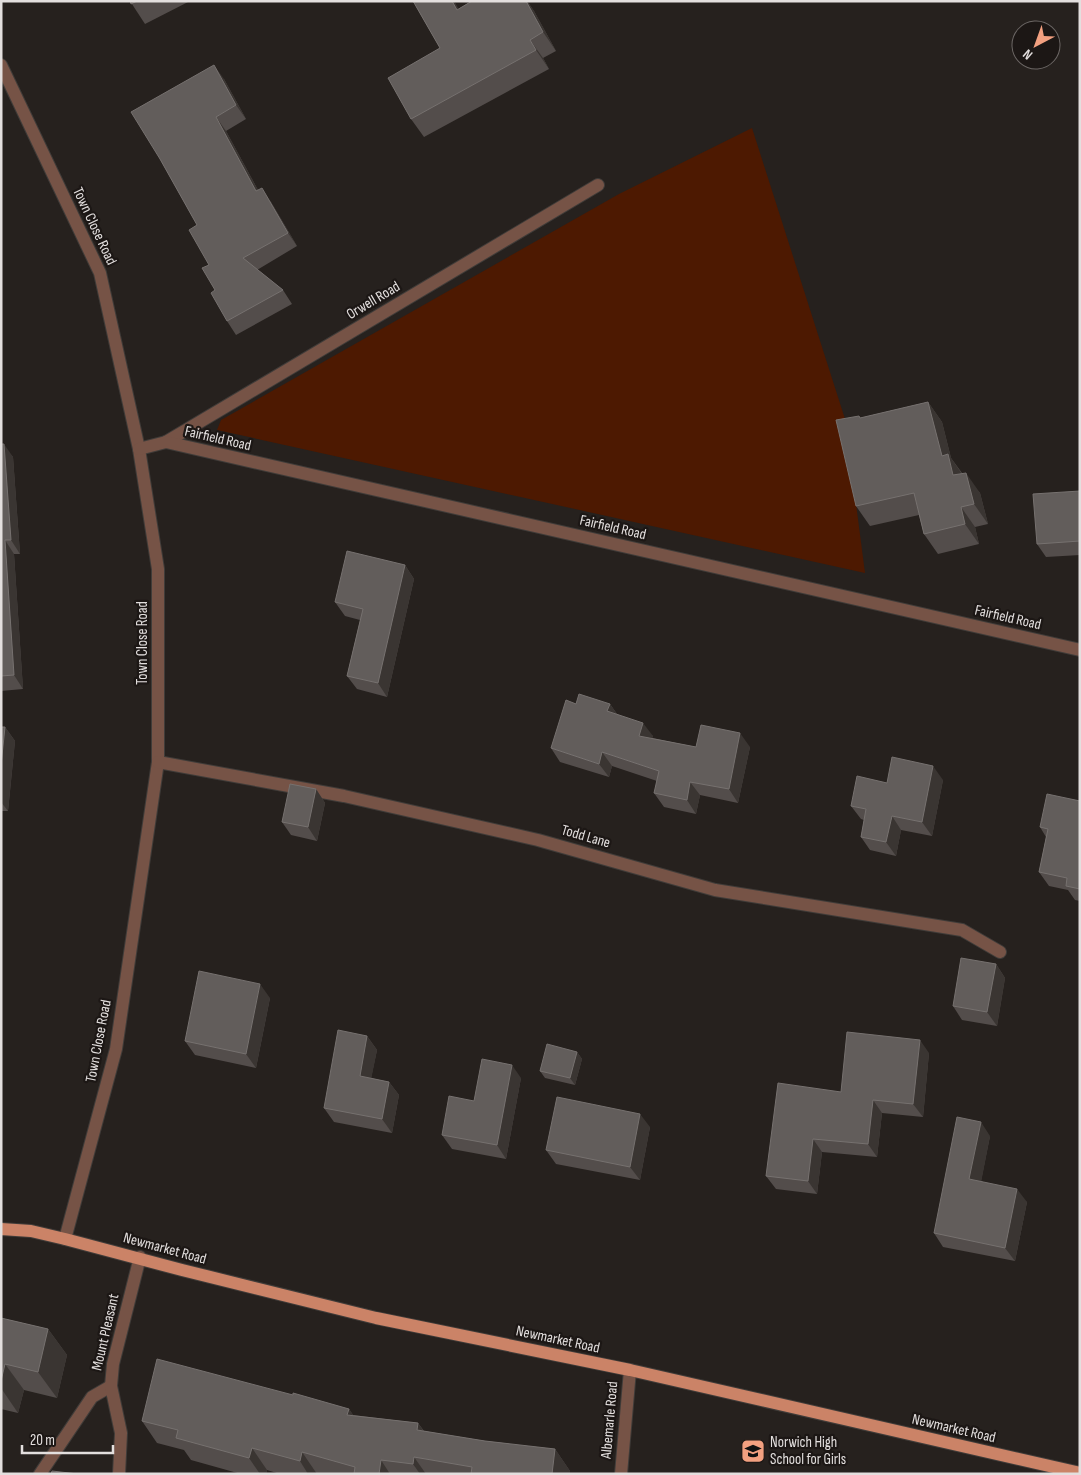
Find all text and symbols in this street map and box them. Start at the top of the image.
north arrow [1011,20,1061,70]
text: N [1019,46,1036,63]
street label: Town Close Road [68,184,121,268]
street label: Orwell Road [343,277,404,324]
street label: Fairfield Road [183,422,253,455]
street label: Fairfield Road [578,511,648,544]
street label: Town Close Road [133,601,152,685]
street label: Fairfield Road [973,601,1043,634]
street label: Todd Lane [559,820,613,853]
street label: Town Close Road [81,998,116,1084]
street label: Newmarket Road [121,1228,208,1269]
street label: Mount Pleasant [87,1292,124,1372]
street label: Newmarket Road [514,1321,602,1358]
street label: Albemarle Road [597,1381,622,1461]
street label: Newmarket Road [910,1410,998,1447]
scale bar [22,1422,114,1454]
text: 20 m [30,1431,55,1450]
place label: Norwich High School for Girls [770,1433,846,1469]
school or university icon: Norwich High School for Girls [740,1438,766,1464]

